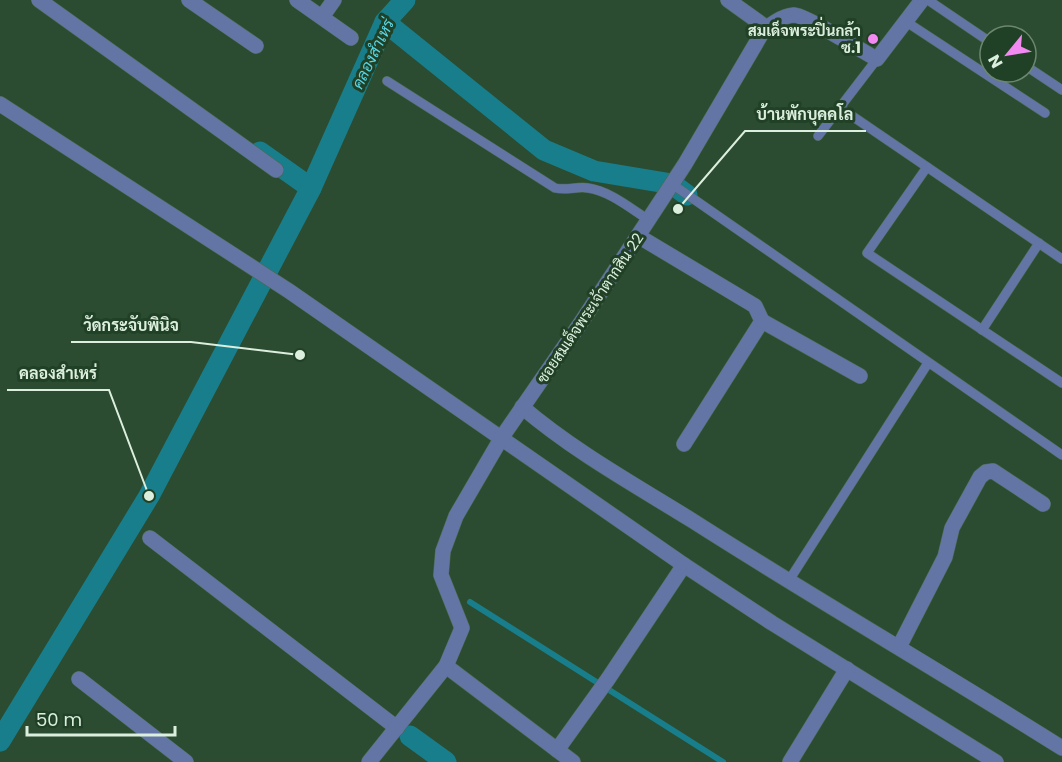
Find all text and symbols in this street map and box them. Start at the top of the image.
water label: คลองสำเหร่ [346,14,400,93]
place label: สมเด็จพระปิ่นกล้า ซ.1 [748,16,861,58]
north arrow [978,24,1038,84]
marker: สมเด็จพระปิ่นกล้า ซ.1 [866,32,880,46]
text: N [982,50,1008,72]
callout: บ้านพักบุคคโล [745,97,866,131]
text: บ้านพักบุคคโล [757,103,853,126]
street label: ซอยสมเด็จพระเจ้าตากสิน 22 [532,229,648,387]
callout: วัดกระจับพินิจ [71,308,191,342]
text: วัดกระจับพินิจ [83,314,179,337]
callout: คลองสำเหร่ [7,356,109,390]
text: คลองสำเหร่ [19,362,97,385]
scale bar [27,699,176,737]
text: 50 m [36,707,82,732]

